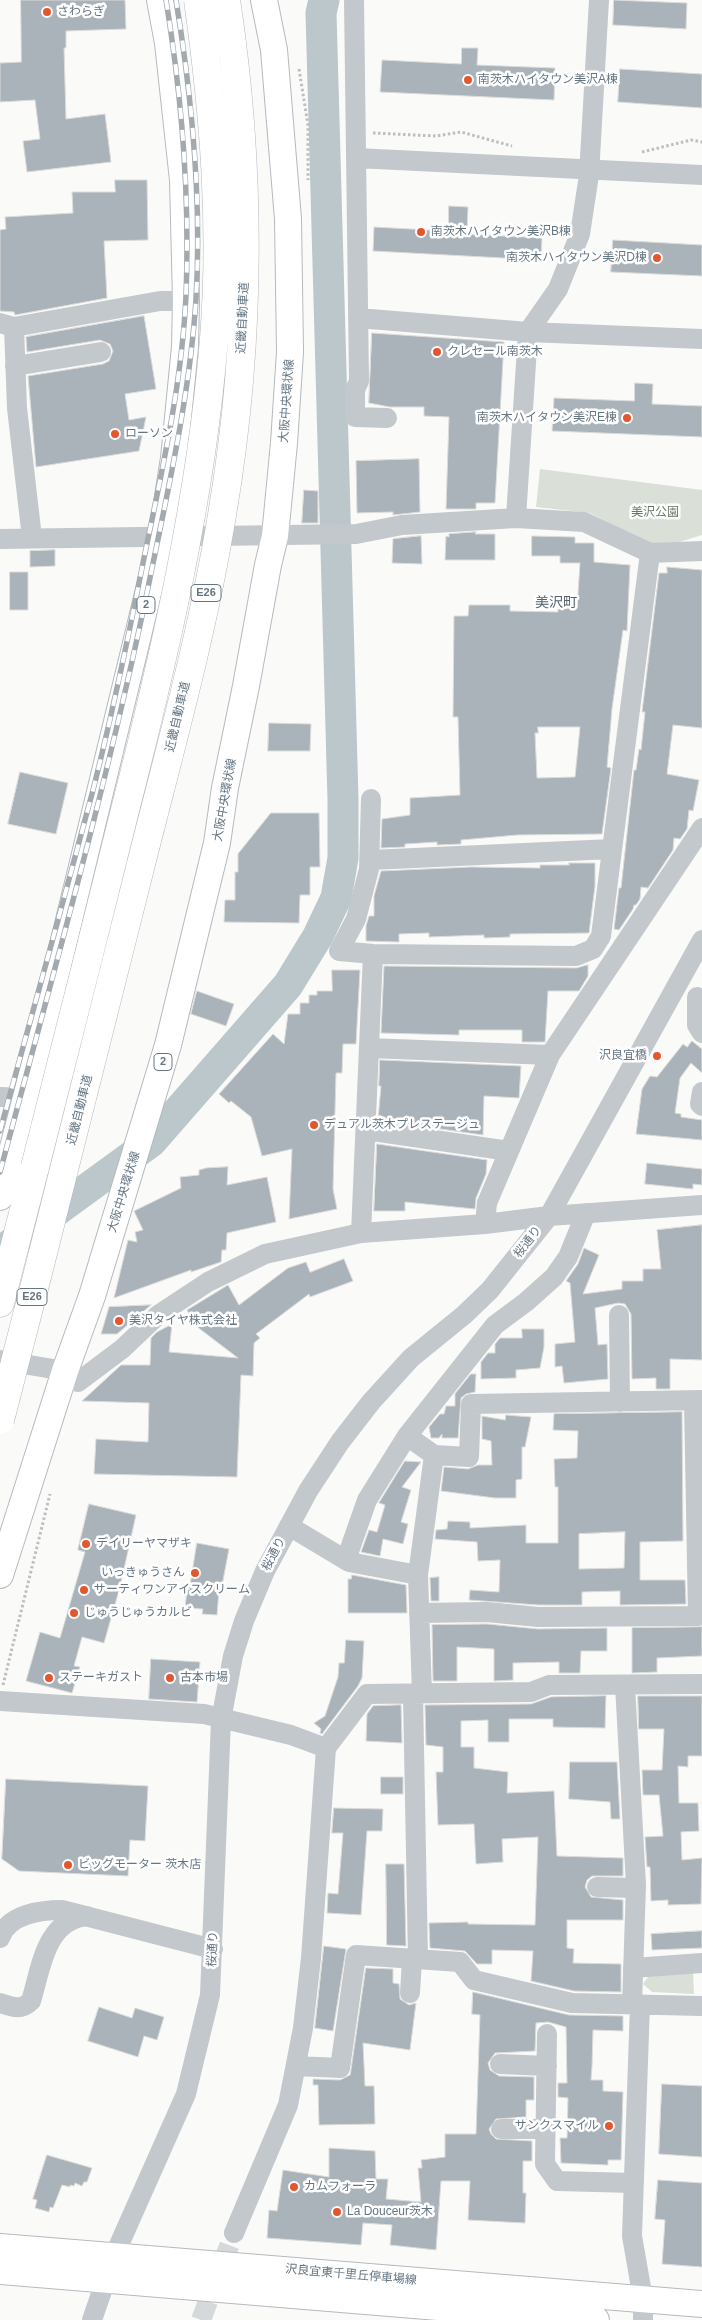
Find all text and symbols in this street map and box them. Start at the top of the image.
place label: さわらぎ [57,5,105,19]
marker: さわらぎ [41,6,53,18]
place label: 南茨木ハイタウン美沢A棟 [478,73,618,87]
marker: 南茨木ハイタウン美沢A棟 [462,74,474,86]
place label: 南茨木ハイタウン美沢B棟 [431,225,571,239]
marker: 南茨木ハイタウン美沢B棟 [415,226,427,238]
place label: 南茨木ハイタウン美沢D棟 [506,251,647,265]
marker: 南茨木ハイタウン美沢D棟 [651,252,663,264]
street label: 近畿自動車道 [234,282,252,354]
place label: クレセール南茨木 [447,345,543,359]
marker: クレセール南茨木 [431,346,443,358]
street label: 大阪中央環状線 [277,359,297,443]
place label: 南茨木ハイタウン美沢E棟 [477,411,617,425]
marker: 南茨木ハイタウン美沢E棟 [621,412,633,424]
place label: ローソン [125,427,173,441]
marker: ローソン [109,428,121,440]
park label: 美沢公園 [631,506,679,520]
road number: E26 [191,584,221,602]
district label: 美沢町 [535,595,577,611]
road number: 2 [137,596,155,614]
street label: 近畿自動車道 [163,680,193,754]
street label: 大阪中央環状線 [211,757,239,843]
place label: 沢良宜橋 [599,1049,647,1063]
marker: 沢良宜橋 [651,1050,663,1062]
road number: 2 [154,1054,172,1070]
street label: 近畿自動車道 [64,1073,96,1147]
place label: デュアル茨木プレステージュ [324,1118,480,1132]
marker: デュアル茨木プレステージュ [308,1119,320,1131]
street label: 大阪中央環状線 [105,1150,143,1234]
street label: 桜通り [511,1223,545,1261]
road number: E26 [17,1288,47,1305]
place label: 美沢タイヤ株式会社 [129,1314,237,1328]
marker: 美沢タイヤ株式会社 [113,1315,125,1327]
street label: 桜通り [259,1535,289,1573]
place label: デイリーヤマザキ [96,1537,192,1551]
marker: デイリーヤマザキ [80,1538,92,1550]
place label: いっきゅうさん [101,1566,185,1580]
marker: いっきゅうさん [189,1567,201,1579]
place label: サーティワンアイスクリーム [94,1583,250,1597]
marker: サーティワンアイスクリーム [78,1584,90,1596]
place label: じゅうじゅうカルビ [84,1606,192,1620]
marker: じゅうじゅうカルビ [68,1607,80,1619]
place label: ステーキガスト [59,1671,143,1685]
place label: 古本市場 [180,1671,228,1685]
marker: ステーキガスト [43,1672,55,1684]
marker: 古本市場 [164,1672,176,1684]
place label: ビッグモーター 茨木店 [78,1858,201,1872]
marker: ビッグモーター 茨木店 [62,1859,74,1871]
street label: 桜通り [205,1931,221,1967]
place label: サンクスマイル [515,2119,599,2133]
marker: サンクスマイル [603,2120,615,2132]
place label: カムフォーラ [304,2180,376,2194]
marker: カムフォーラ [288,2181,300,2193]
place label: La Douceur茨木 [347,2205,433,2219]
marker: La Douceur茨木 [331,2206,343,2218]
street label: 沢良宜東千里丘停車場線 [285,2262,417,2288]

